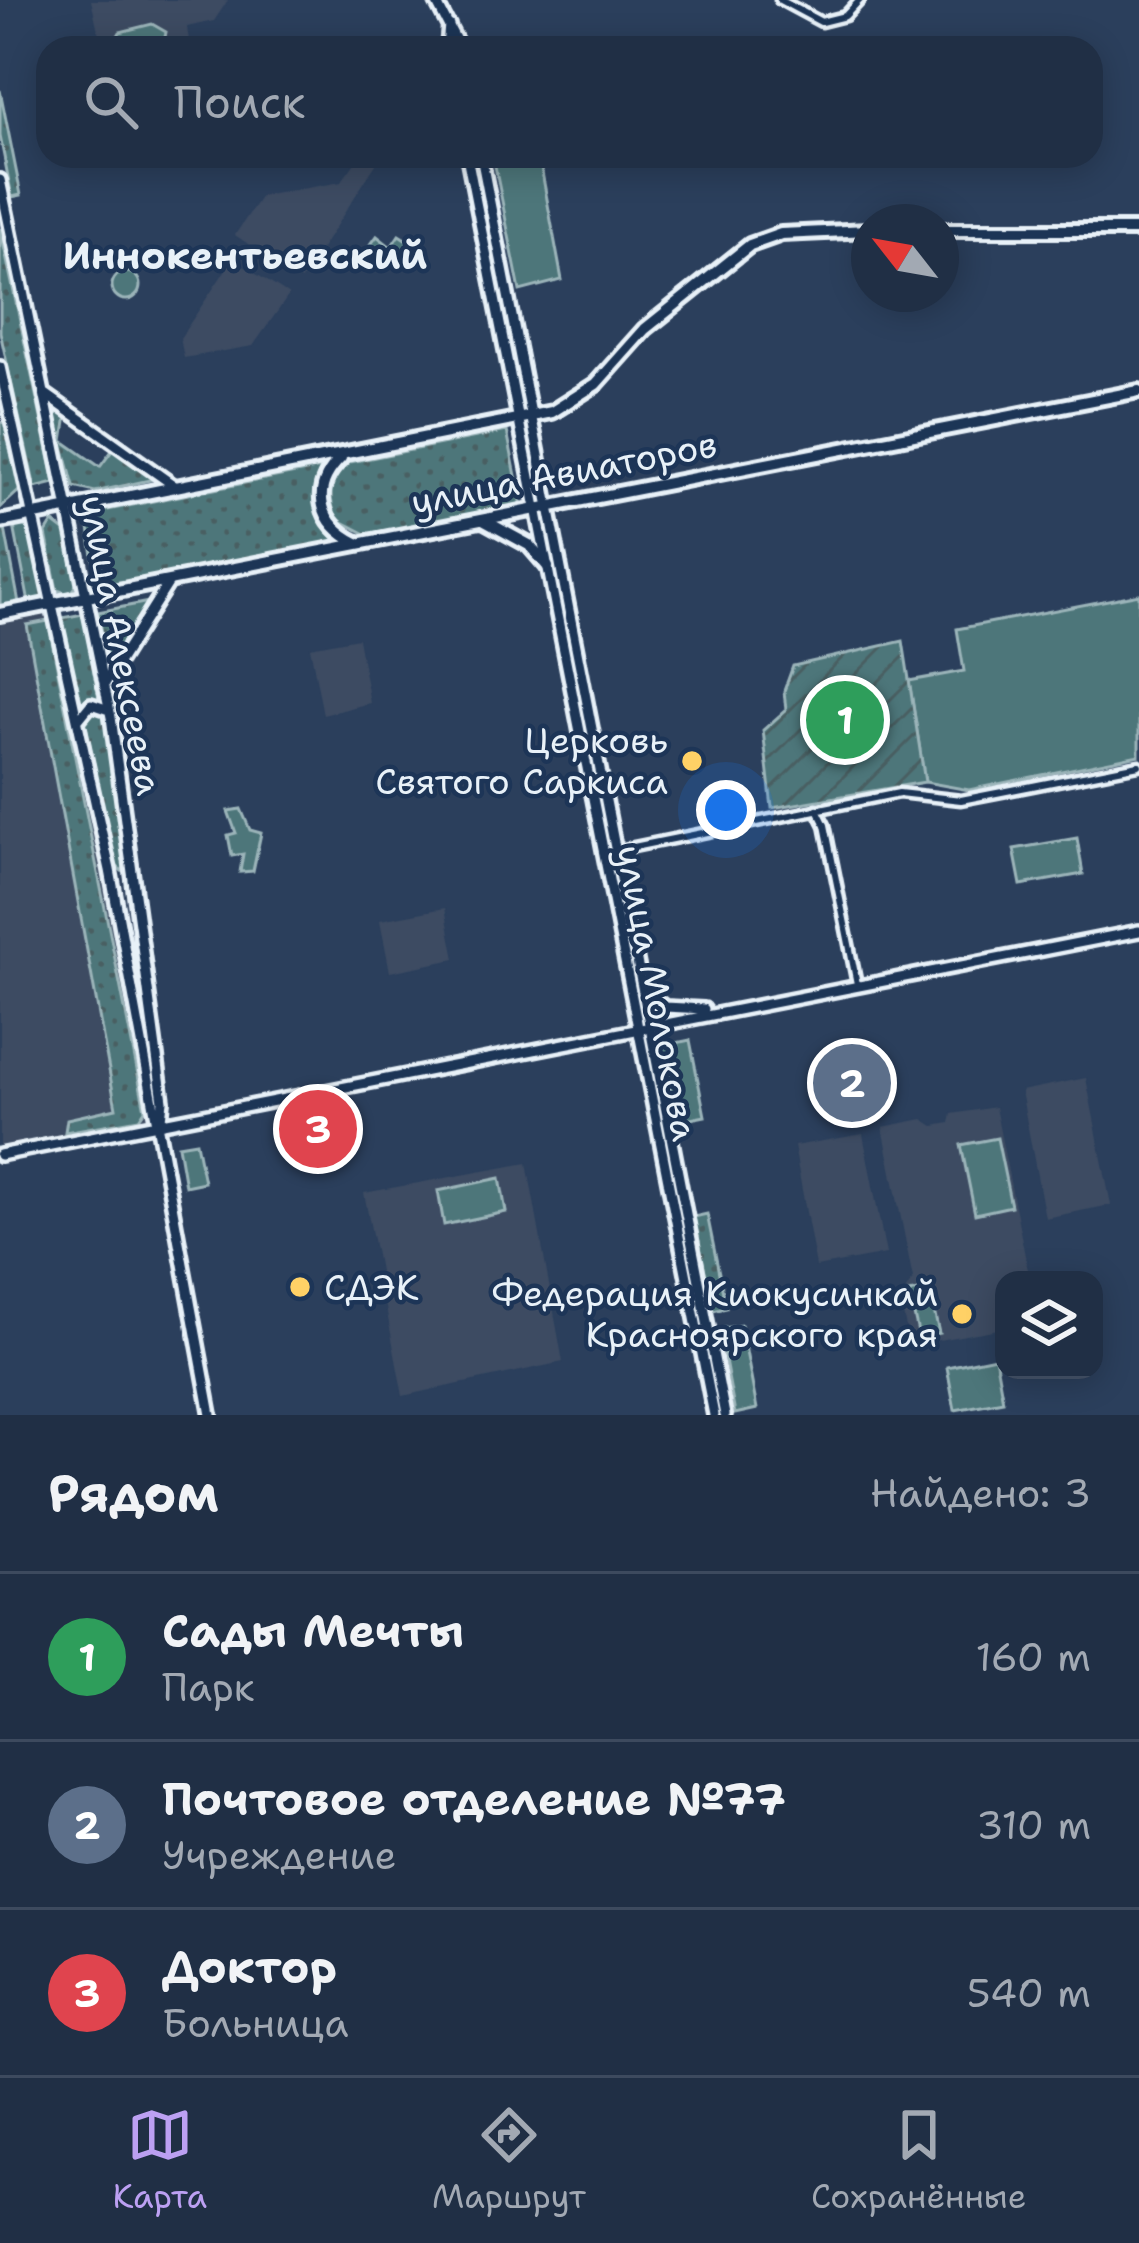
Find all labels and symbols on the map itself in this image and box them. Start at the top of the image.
north arrow [851,204,959,312]
district label: Иннокентьевский [63,229,427,281]
street label: улица Авиаторов [407,419,721,527]
street label: улица Алексеева [68,491,174,799]
pin: 1 [806,675,884,765]
place label: Церковь Святого Саркиса [375,716,668,806]
marker: Церковь Святого Саркиса [679,748,705,774]
your location [696,780,756,840]
street label: улица Молокова [604,841,710,1145]
pin: 2 [813,1038,891,1128]
pin: 3 [279,1084,357,1174]
place label: СДЭК [324,1263,419,1312]
place label: Федерация Киокусинкай Красноярского края [491,1269,938,1359]
marker: СДЭК [287,1274,313,1300]
marker: Федерация Киокусинкай Красноярского края [949,1301,975,1327]

